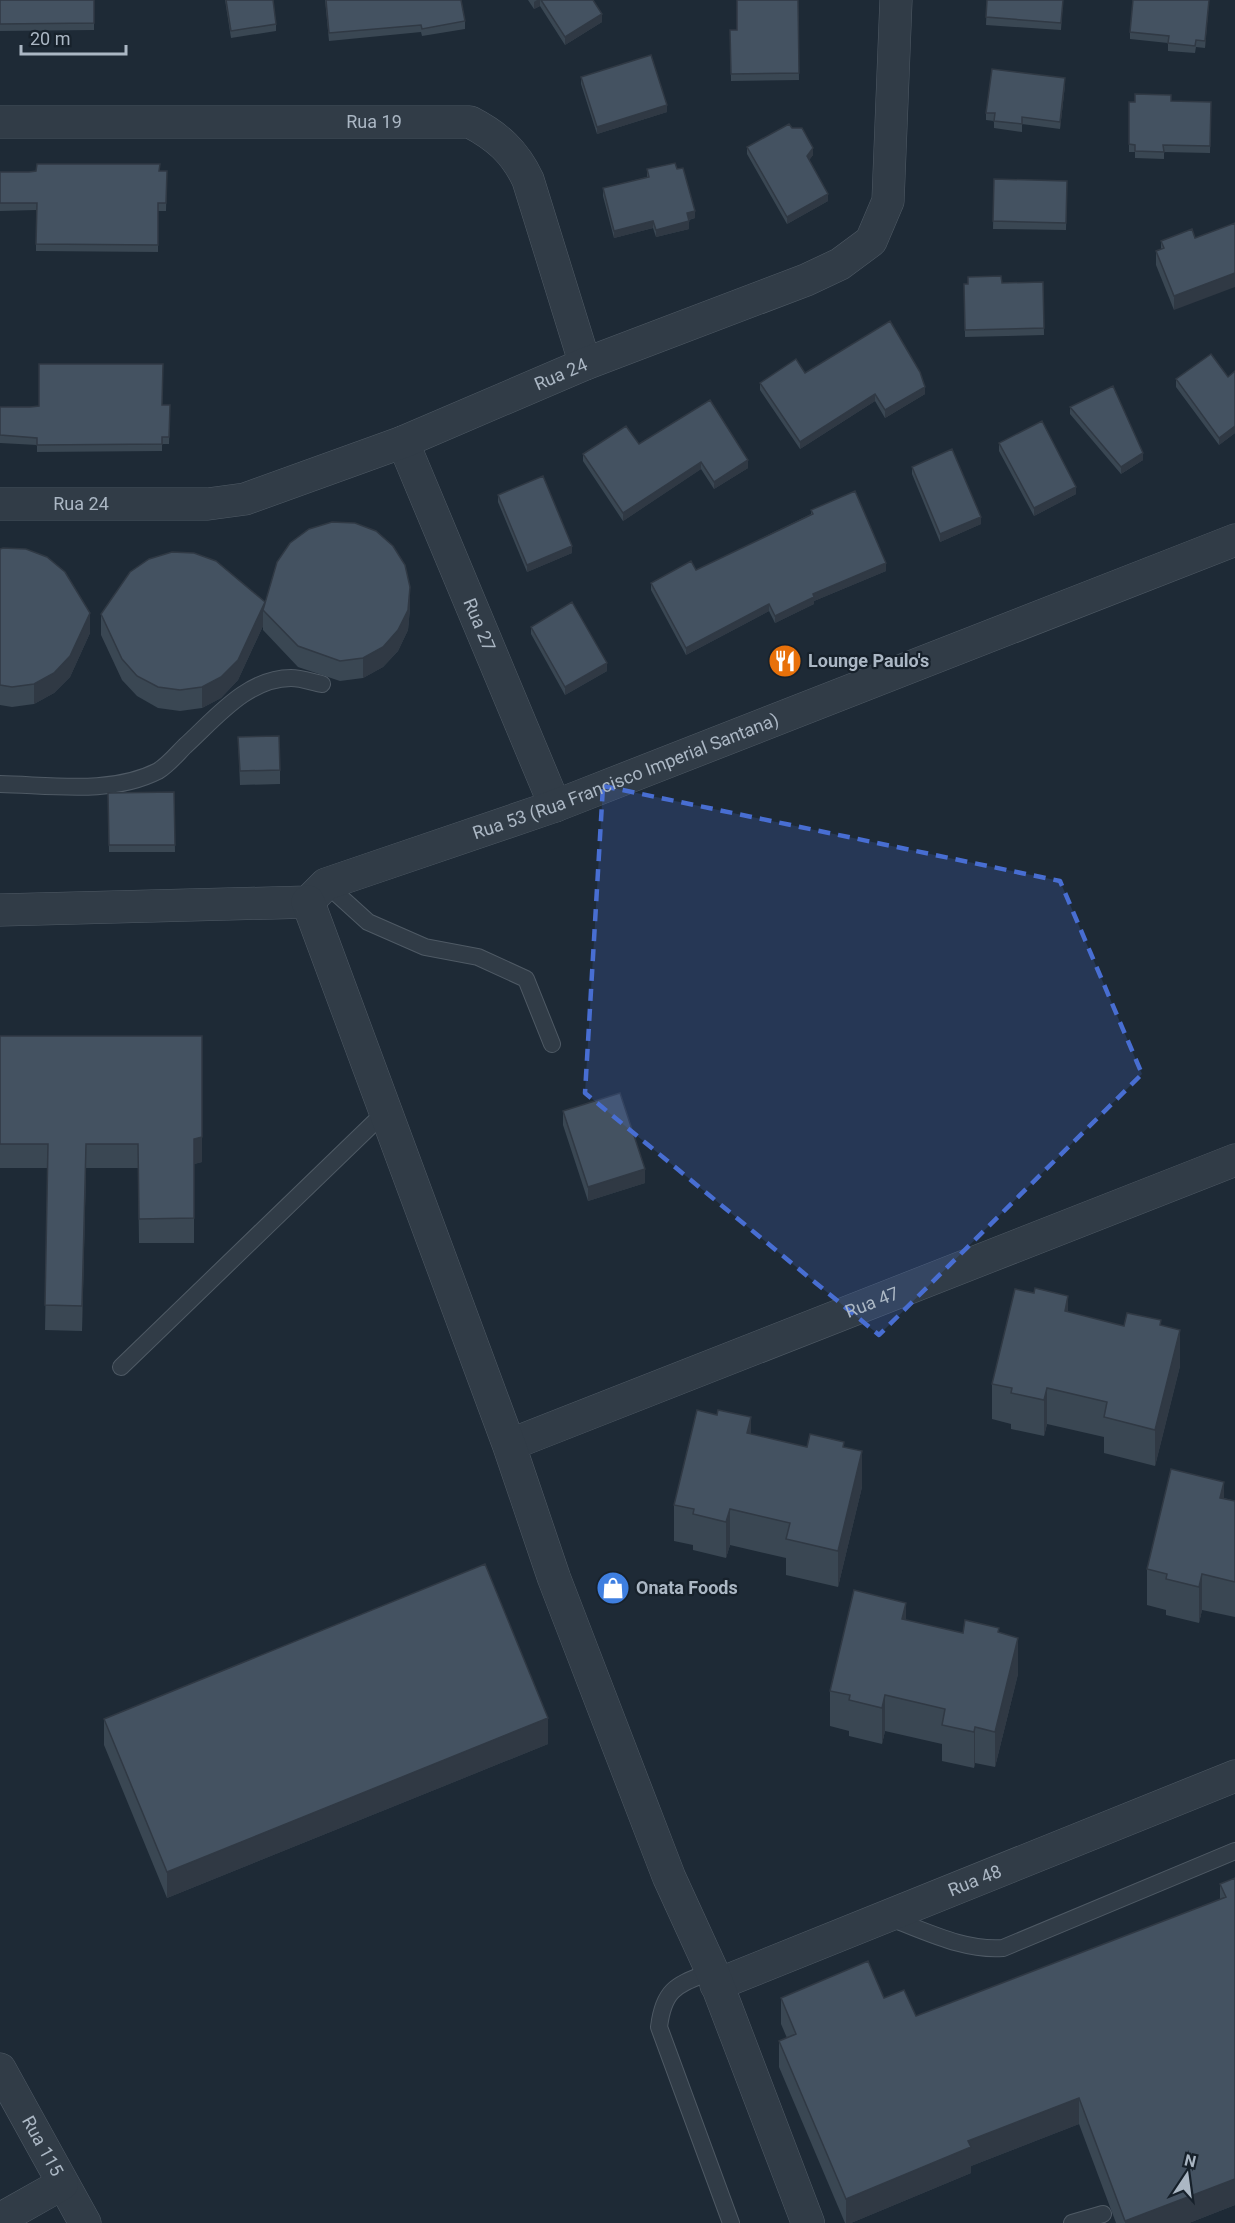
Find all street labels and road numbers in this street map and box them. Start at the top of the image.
street label: Rua 19 [346,111,402,132]
street label: Rua 24 [531,353,590,394]
street label: Rua 24 [53,493,109,514]
street label: Rua 27 [459,595,500,654]
street label: Rua 53 (Rua Francisco Imperial Santana) [470,709,782,843]
street label: Rua 47 [842,1282,902,1322]
street label: Rua 48 [945,1860,1004,1900]
street label: Rua 115 [18,2112,68,2180]

